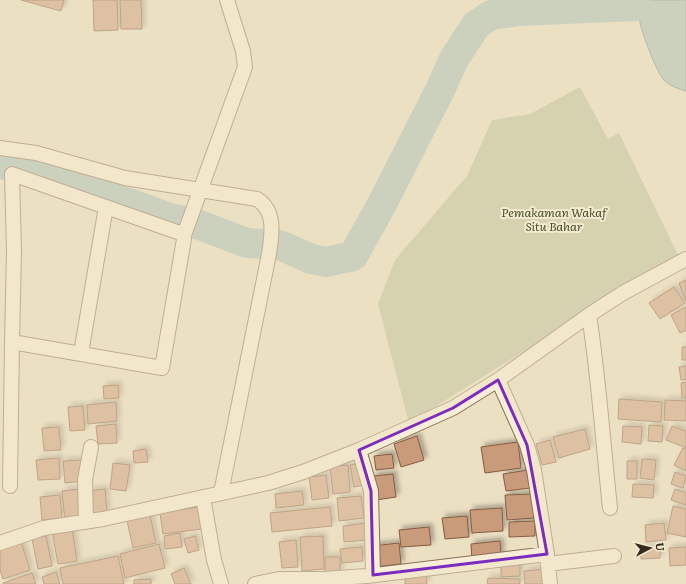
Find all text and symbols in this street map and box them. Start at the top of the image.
park label: Pemakaman Wakaf Situ Bahar [501,203,608,235]
north arrow [630,528,670,568]
text: U [652,541,669,552]

